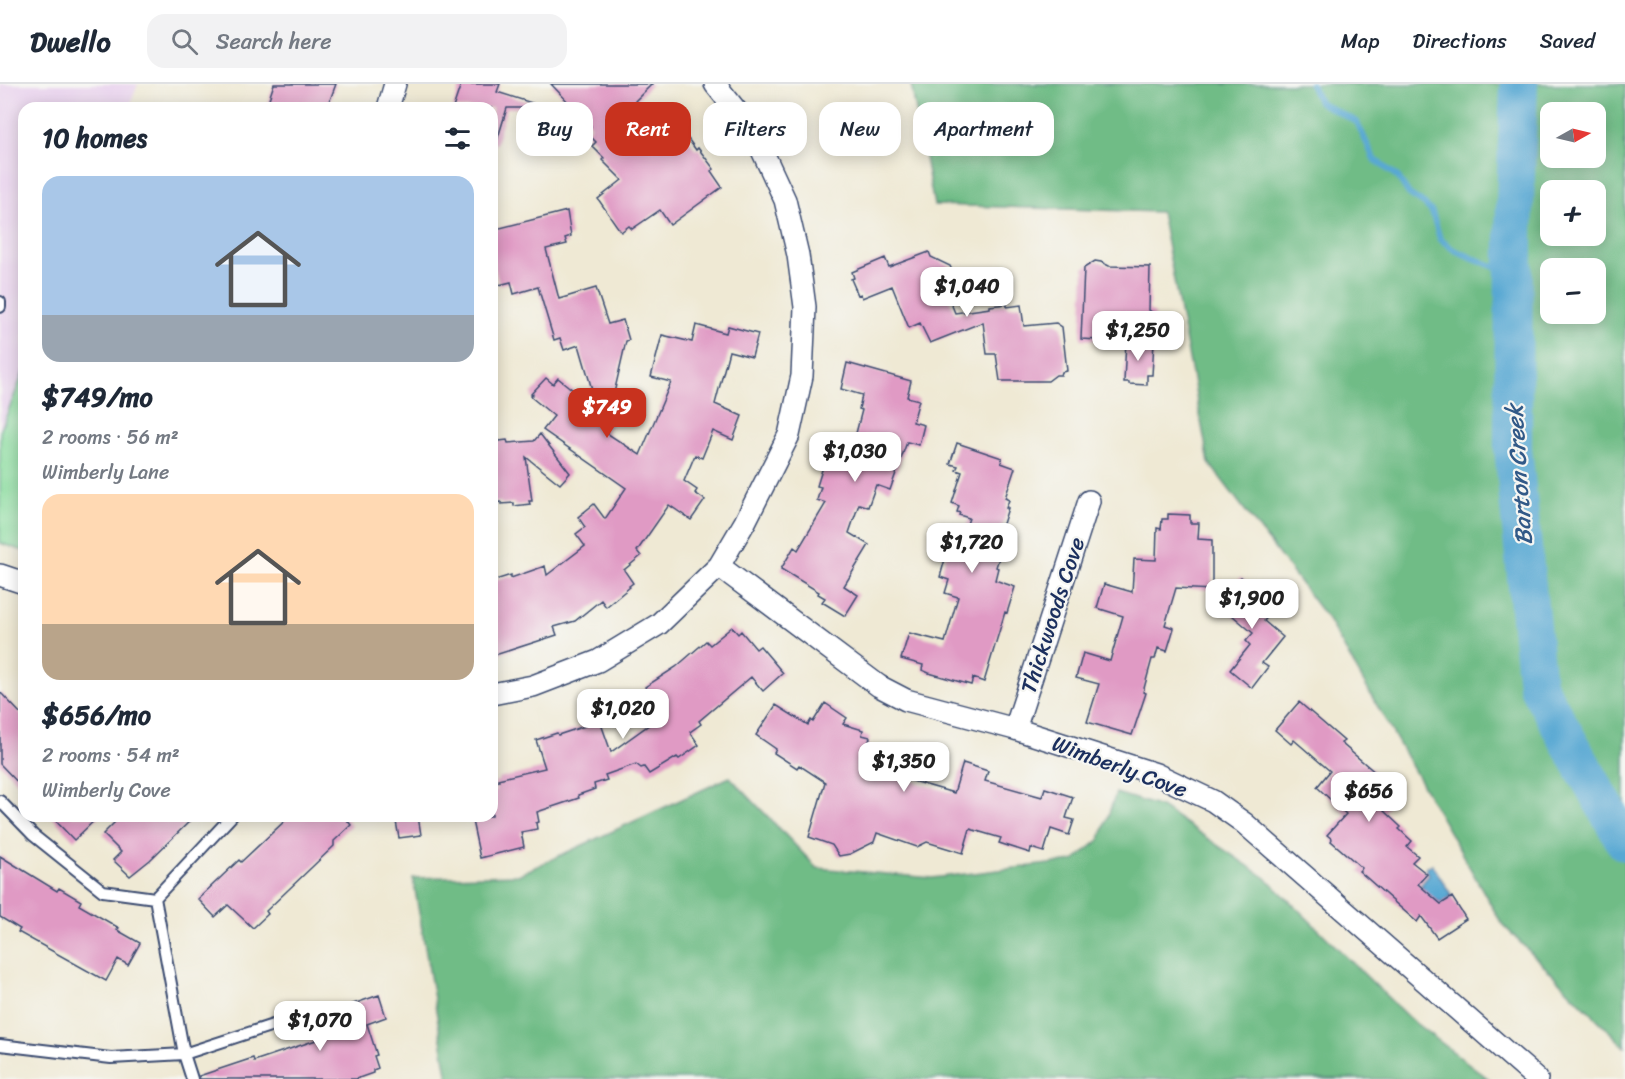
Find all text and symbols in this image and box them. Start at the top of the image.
search box [147,14,567,68]
text: Dwello [30,17,111,66]
text: Search here [216,22,332,61]
text: Map [1341,22,1379,60]
text: Directions [1412,22,1507,60]
text: Saved [1540,22,1595,60]
icon: search [168,25,201,58]
chip: Buy [516,102,593,156]
chip: Rent [605,102,691,156]
chip: Filters [703,102,807,156]
chip: New [819,102,901,156]
chip: Apartment [913,102,1054,156]
north arrow [1540,102,1606,168]
map controls [1540,102,1606,324]
text: 10 homes [42,115,147,161]
icon: filters [441,122,474,155]
button: + [1540,180,1606,246]
icon: home [204,215,312,323]
button: − [1540,258,1606,324]
pin: $1,040 [918,267,1016,318]
text: $1,040 [934,269,1000,304]
pin: $1,250 [1089,311,1187,362]
text: $1,250 [1106,313,1170,348]
text: $749/mo [42,374,153,420]
pin: $749 [571,388,643,439]
text: $749 [582,390,632,425]
water label: Barton Creek [1493,400,1545,547]
text: 2 rooms · 56 m² [42,420,179,455]
pin: $1,030 [806,432,904,483]
text: $1,030 [823,434,887,469]
text: Wimberly Lane [42,455,169,490]
pin: $1,720 [923,523,1021,574]
text: $1,720 [940,525,1004,560]
street label: Thickwoods Cove [1009,532,1096,698]
icon: home [204,533,312,641]
pin: $1,900 [1203,579,1301,630]
text: $1,900 [1220,581,1284,616]
pin: $1,020 [574,689,672,740]
text: $1,020 [591,691,655,726]
text: $656/mo [42,692,151,738]
street label: Wimberly Cove [1047,724,1193,809]
text: 2 rooms · 54 m² [42,738,180,773]
pin: $1,350 [855,742,953,793]
text: $1,350 [872,744,936,779]
pin: $656 [1333,772,1405,823]
text: Wimberly Cove [42,773,171,808]
text: $656 [1345,774,1393,809]
pin: $1,070 [271,1001,369,1052]
text: $1,070 [288,1003,352,1038]

